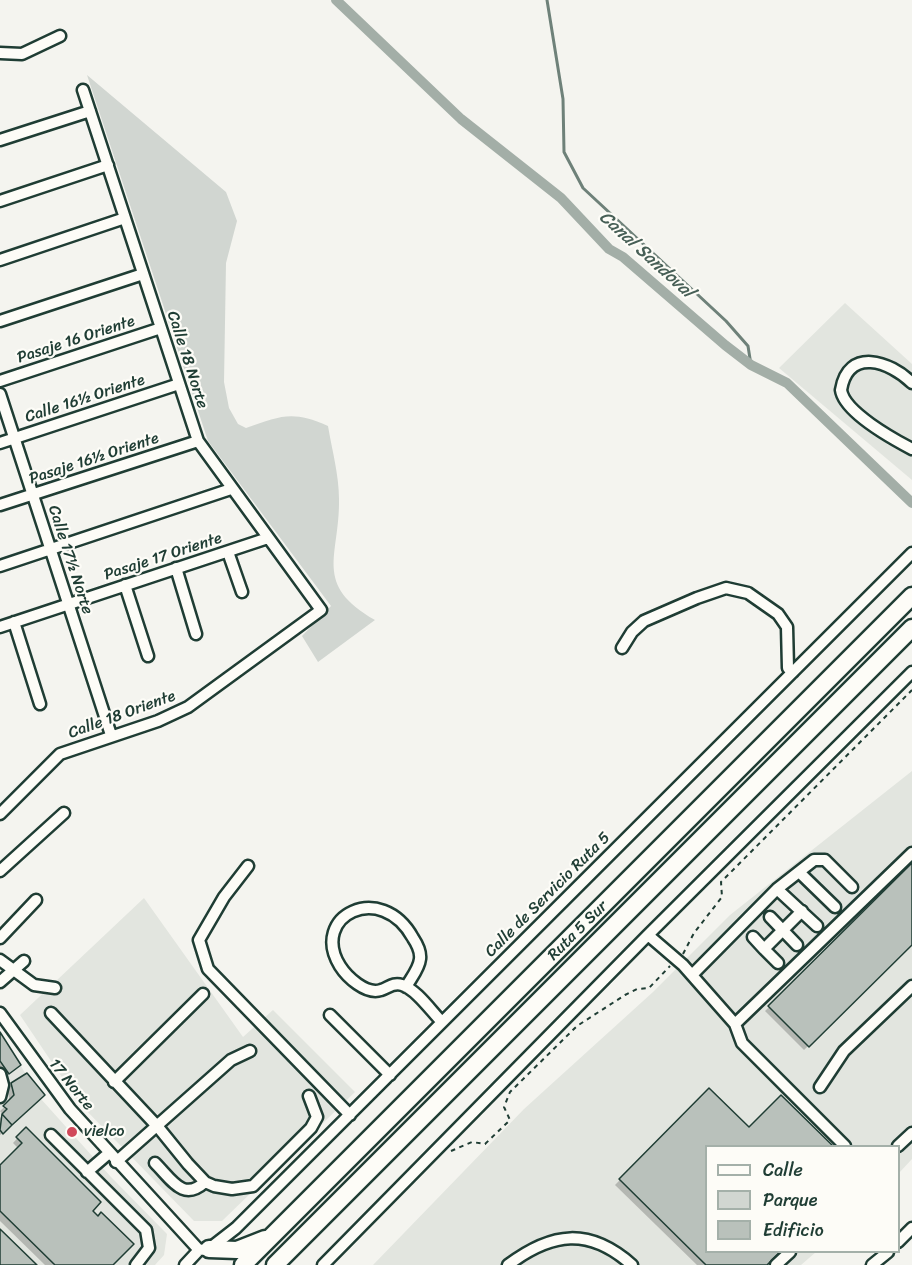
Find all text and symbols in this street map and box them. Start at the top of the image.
water label: Canal Sandoval [594,207,698,303]
street label: Calle 18 Norte [162,309,212,411]
street label: Pasaje 16 Oriente [15,312,137,368]
street label: Calle 16½ Oriente [23,371,147,427]
street label: Pasaje 16½ Oriente [27,429,161,489]
street label: Calle 17½ Norte [43,503,97,617]
street label: Pasaje 17 Oriente [102,529,224,585]
street label: Calle 18 Oriente [66,687,178,743]
street label: Calle de Servicio Ruta 5 [481,828,615,962]
street label: Ruta 5 Sur [544,897,612,965]
street label: 17 Norte [44,1055,98,1115]
place label: vielco [84,1122,125,1142]
marker: vielco [65,1125,79,1139]
legend [705,1145,900,1253]
text: Calle [763,1154,803,1186]
text: Parque [763,1184,817,1216]
text: Edificio [763,1214,824,1246]

